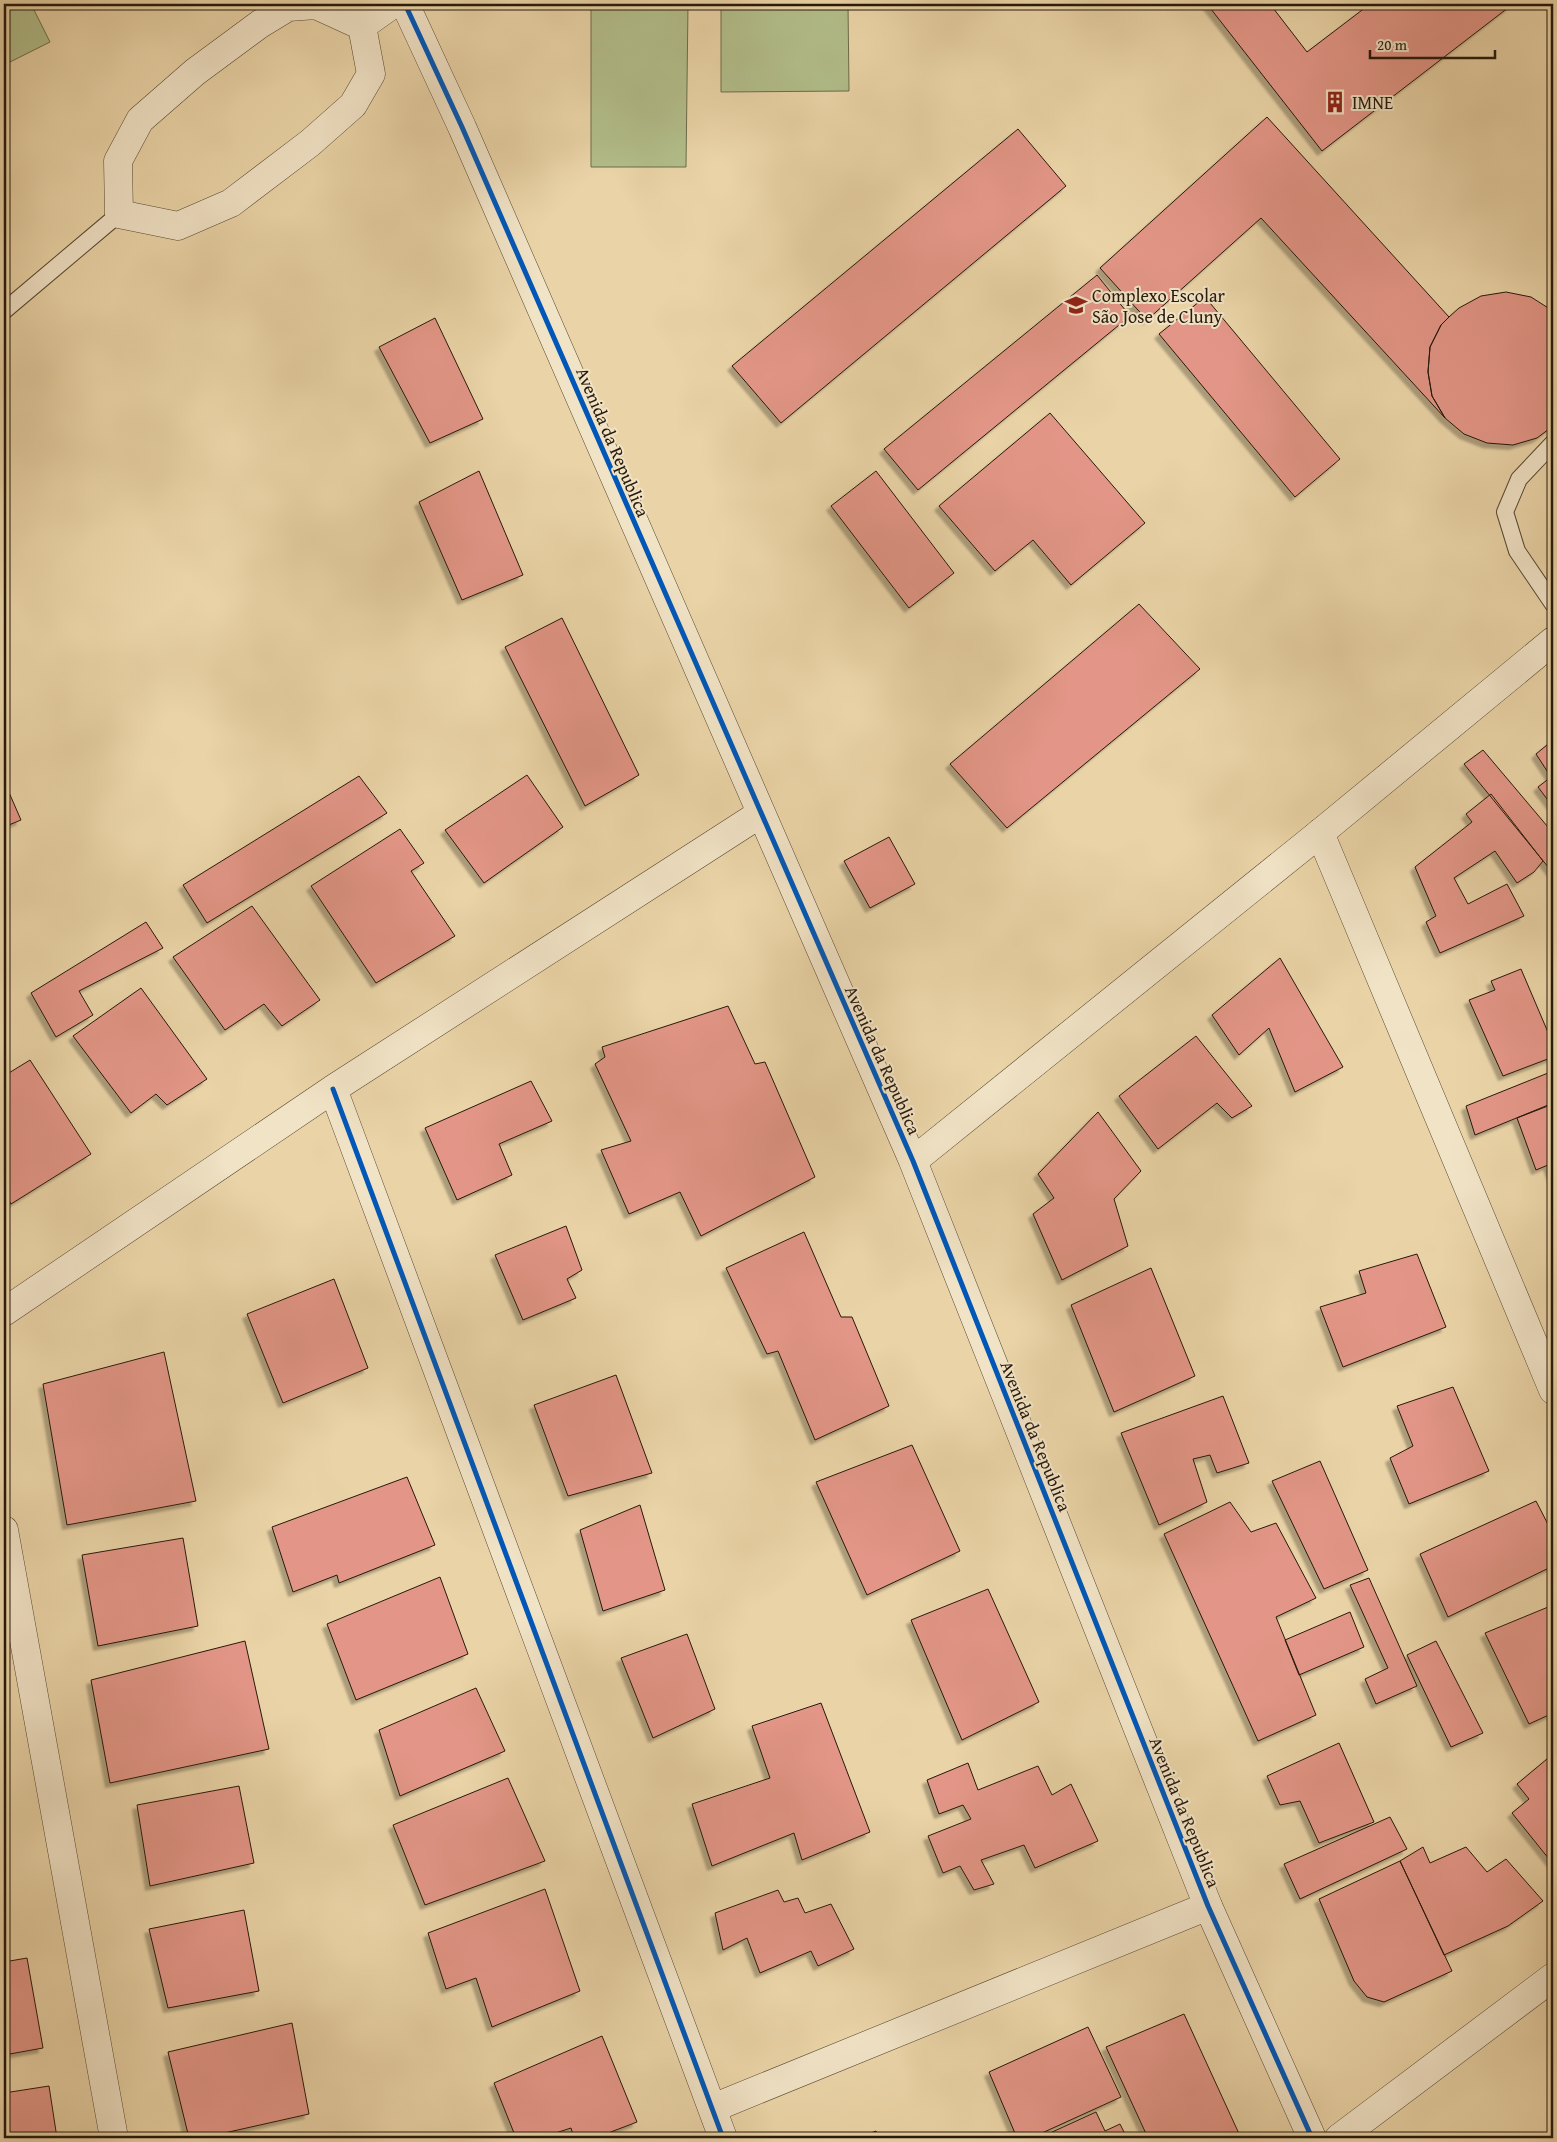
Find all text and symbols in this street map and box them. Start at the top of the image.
scale bar [1370,28,1494,60]
text: 20 m [1377,34,1408,55]
building icon: IMNE [1322,89,1348,115]
place label: IMNE [1352,89,1393,116]
place label: Complexo Escolar São Jose de Cluny [1092,282,1226,330]
school or university icon: Complexo Escolar São Jose de Cluny [1063,292,1089,318]
street label: Avenida da Republica [569,363,657,522]
street label: Avenida da Republica [838,981,928,1139]
street label: Avenida da Republica [993,1357,1079,1516]
street label: Avenida da Republica [1142,1733,1228,1892]

